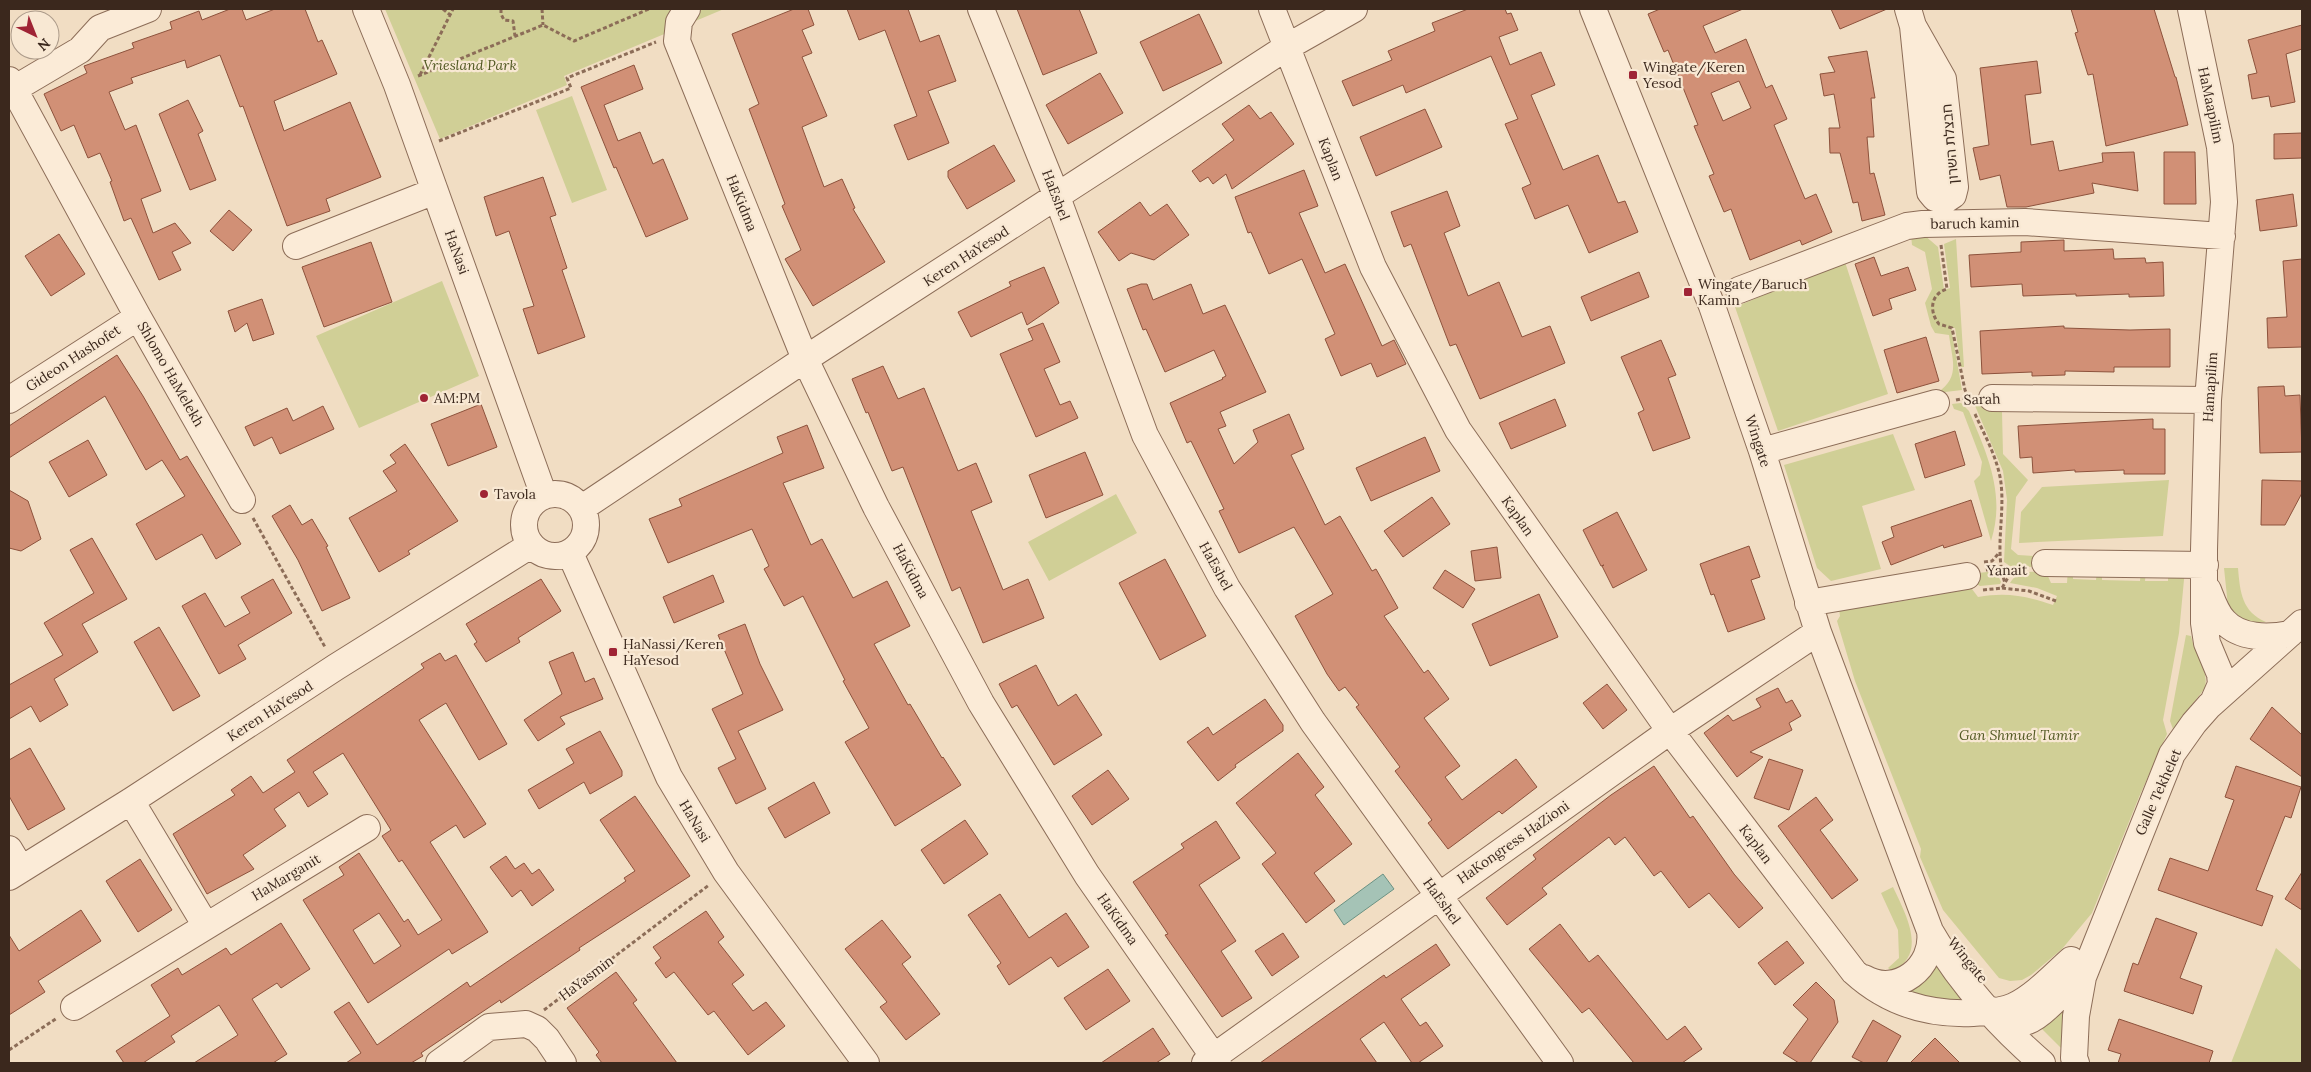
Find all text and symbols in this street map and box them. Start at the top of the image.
north arrow [10,10,60,60]
text: N [34,34,54,55]
park label: Vriesland Park [423,56,517,74]
place label: Wingate/Keren Yesod [1642,58,1746,92]
street label: HaMaapilim [2194,65,2228,145]
marker: Wingate/Keren Yesod [1627,69,1639,81]
street label: חבצלת השרון [1938,103,1962,185]
street label: Kaplan [1315,135,1348,184]
street label: HaEshel [1038,167,1074,223]
street label: HaKidma [722,172,762,234]
street label: baruch kamin [1930,213,2020,233]
street label: Keren HaYesod [920,222,1012,290]
street label: HaNasi [441,227,473,277]
place label: Wingate/Baruch Kamin [1698,275,1807,309]
marker: Wingate/Baruch Kamin [1682,286,1694,298]
street label: Shlomo HaMelekh [134,318,208,430]
street label: Gideon Hashofet [22,320,124,395]
street label: Hamapilim [2199,351,2221,423]
place label: AM:PM [433,389,480,407]
street label: Sarah [1963,389,2001,409]
marker: AM:PM [418,392,430,404]
street label: Wingate [1741,413,1775,470]
place label: Tavola [494,485,536,503]
marker: Tavola [478,488,490,500]
street label: Kaplan [1498,493,1538,540]
street label: HaEshel [1195,538,1237,594]
street label: HaKidma [889,540,933,602]
street label: Yanait [1985,561,2028,579]
place label: HaNassi/Keren HaYesod [623,635,725,669]
marker: HaNassi/Keren HaYesod [607,646,619,658]
street label: Keren HaYesod [224,677,316,745]
park label: Gan Shmuel Tamir [1959,726,2080,744]
street label: Galle Tekhelet [2131,745,2185,838]
street label: HaKongress HaZioni [1453,796,1573,888]
street label: HaNasi [675,797,715,845]
street label: Kaplan [1735,821,1777,868]
street label: HaMarganit [248,849,324,905]
street label: HaEshel [1419,874,1465,928]
street label: HaKidma [1094,889,1142,949]
street label: Wingate [1944,933,1992,987]
street label: HaYasmin [555,951,617,1004]

